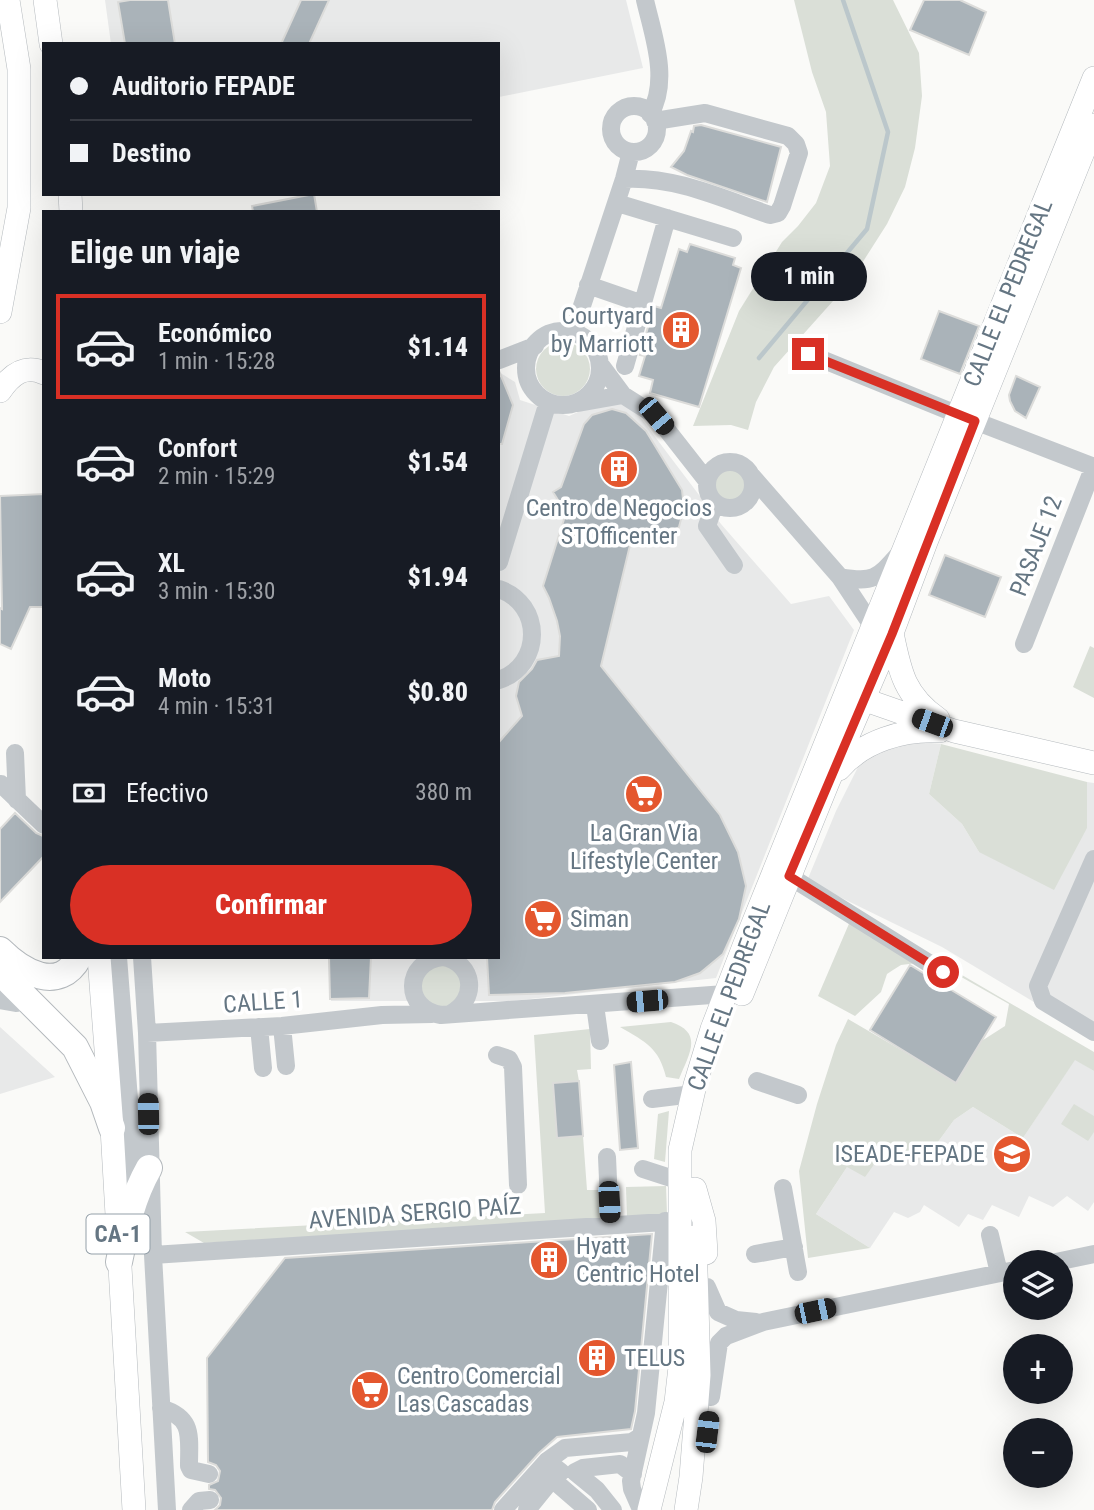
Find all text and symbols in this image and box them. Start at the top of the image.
text: Auditorio FEPADE [112,71,295,101]
text: Destino [112,138,191,168]
street label: CALLE EL PEDREGAL [958,195,1058,391]
text: Elige un viaje [70,233,240,271]
callout: 1 min [750,252,866,302]
text: 1 min [783,263,835,290]
place label: Courtyard by Marriott [551,302,654,358]
building icon: Courtyard by Marriott [660,309,702,351]
icon: car [74,315,137,378]
text: Económico [158,318,272,348]
text: $1.14 [407,332,468,362]
route end [792,338,824,370]
text: 1 min · 15:28 [158,348,275,375]
car [635,393,678,439]
icon: car [74,430,137,493]
text: Confort [158,433,237,463]
text: $1.54 [407,447,468,477]
building icon: Centro de Negocios STOfficenter [598,448,640,490]
text: 2 min · 15:29 [158,463,275,490]
street label: PASAJE 12 [1004,492,1068,600]
place label: Centro de Negocios STOfficenter [526,494,712,550]
icon: car [74,545,137,608]
text: XL [158,548,185,578]
text: $1.94 [407,562,468,592]
text: 3 min · 15:30 [158,578,275,605]
icon: car [74,660,137,723]
text: Moto [158,663,211,693]
text: $0.80 [407,677,468,707]
text: 4 min · 15:31 [158,693,275,720]
car [909,706,956,740]
supermarket icon: La Gran Via Lifestyle Center [623,773,665,815]
icon: cash [70,774,108,812]
text: Efectivo [126,778,208,808]
text: 380 m [415,779,472,806]
place label: La Gran Via Lifestyle Center [570,819,718,875]
button: Confirmar [70,865,472,945]
street label: CALLE EL PEDREGAL [682,897,776,1095]
supermarket icon: Siman [522,898,564,940]
place label: Siman [570,905,629,933]
route start [927,956,959,988]
street label: CALLE 1 [222,985,304,1019]
car [626,989,669,1013]
car [138,1093,159,1135]
school or university icon: ISEADE-FEPADE [991,1133,1033,1175]
place label: ISEADE-FEPADE [835,1140,985,1168]
car [598,1180,621,1224]
street label: AVENIDA SERGIO PAÍZ [308,1192,522,1234]
road number: CA-1 [86,1214,150,1254]
place label: Hyatt Centric Hotel [576,1232,700,1288]
building icon: Hyatt Centric Hotel [528,1239,570,1281]
map controls [1003,1250,1073,1488]
button: layers [1003,1250,1073,1320]
car [793,1296,838,1326]
button: + [1003,1334,1073,1404]
building icon: TELUS [576,1337,618,1379]
place label: TELUS [624,1344,685,1372]
place label: Centro Comercial Las Cascadas [397,1362,561,1418]
supermarket icon: Centro Comercial Las Cascadas [349,1369,391,1411]
car [695,1410,720,1454]
button: − [1003,1418,1073,1488]

